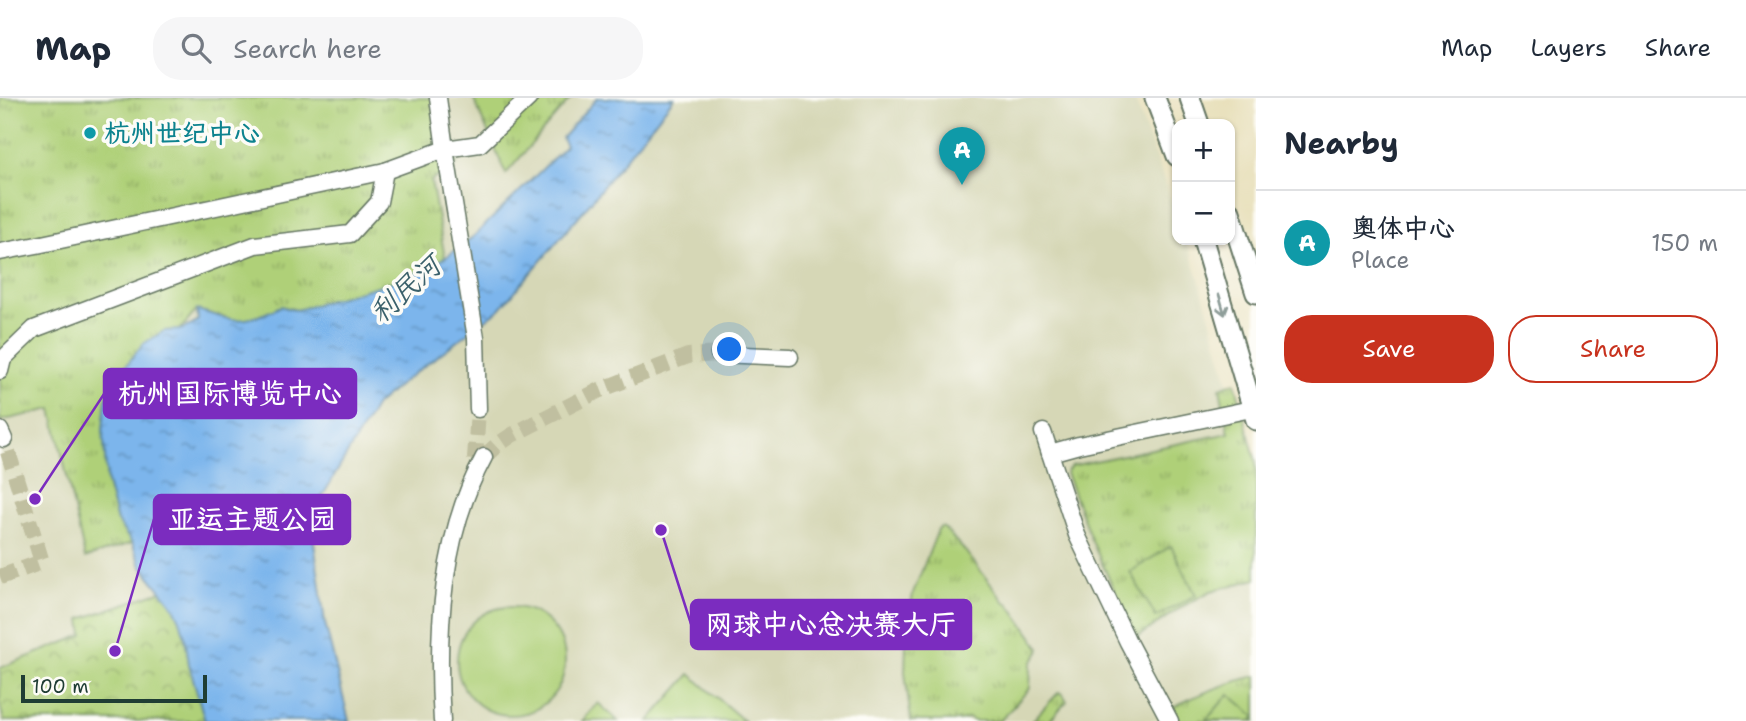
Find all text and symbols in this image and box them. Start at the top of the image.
search box [153,17,643,80]
text: Map [35,26,111,71]
icon: search [177,29,215,67]
text: Search here [233,31,382,66]
text: Map [1441,32,1492,64]
text: Layers [1530,32,1607,64]
text: Share [1645,32,1711,64]
place label: 杭州世纪中心 [104,115,260,150]
map controls [1172,119,1235,245]
button: + [1172,119,1235,182]
text: Nearby [1284,123,1399,164]
marker: 杭州世纪中心 [82,125,98,141]
pin: A [939,127,985,185]
button: − [1172,182,1235,245]
text: 奥体中心 [1351,210,1455,245]
text: A [1298,228,1316,258]
text: 150 m [1651,228,1718,258]
water label: 利民河 [361,244,452,331]
text: Place [1351,245,1410,275]
one-way arrow [1217,294,1230,316]
button: Save [1284,315,1494,383]
button: Share [1508,315,1718,383]
your location [712,332,746,366]
callout: 杭州国际博览中心 [104,369,356,418]
text: 杭州国际博览中心 [118,374,342,412]
callout: 亚运主题公园 [154,495,350,544]
text: 亚运主题公园 [168,500,336,538]
callout: 网球中心总决赛大厅 [691,600,971,649]
text: 网球中心总决赛大厅 [705,605,957,643]
scale bar [21,672,206,704]
text: 100 m [32,674,89,699]

